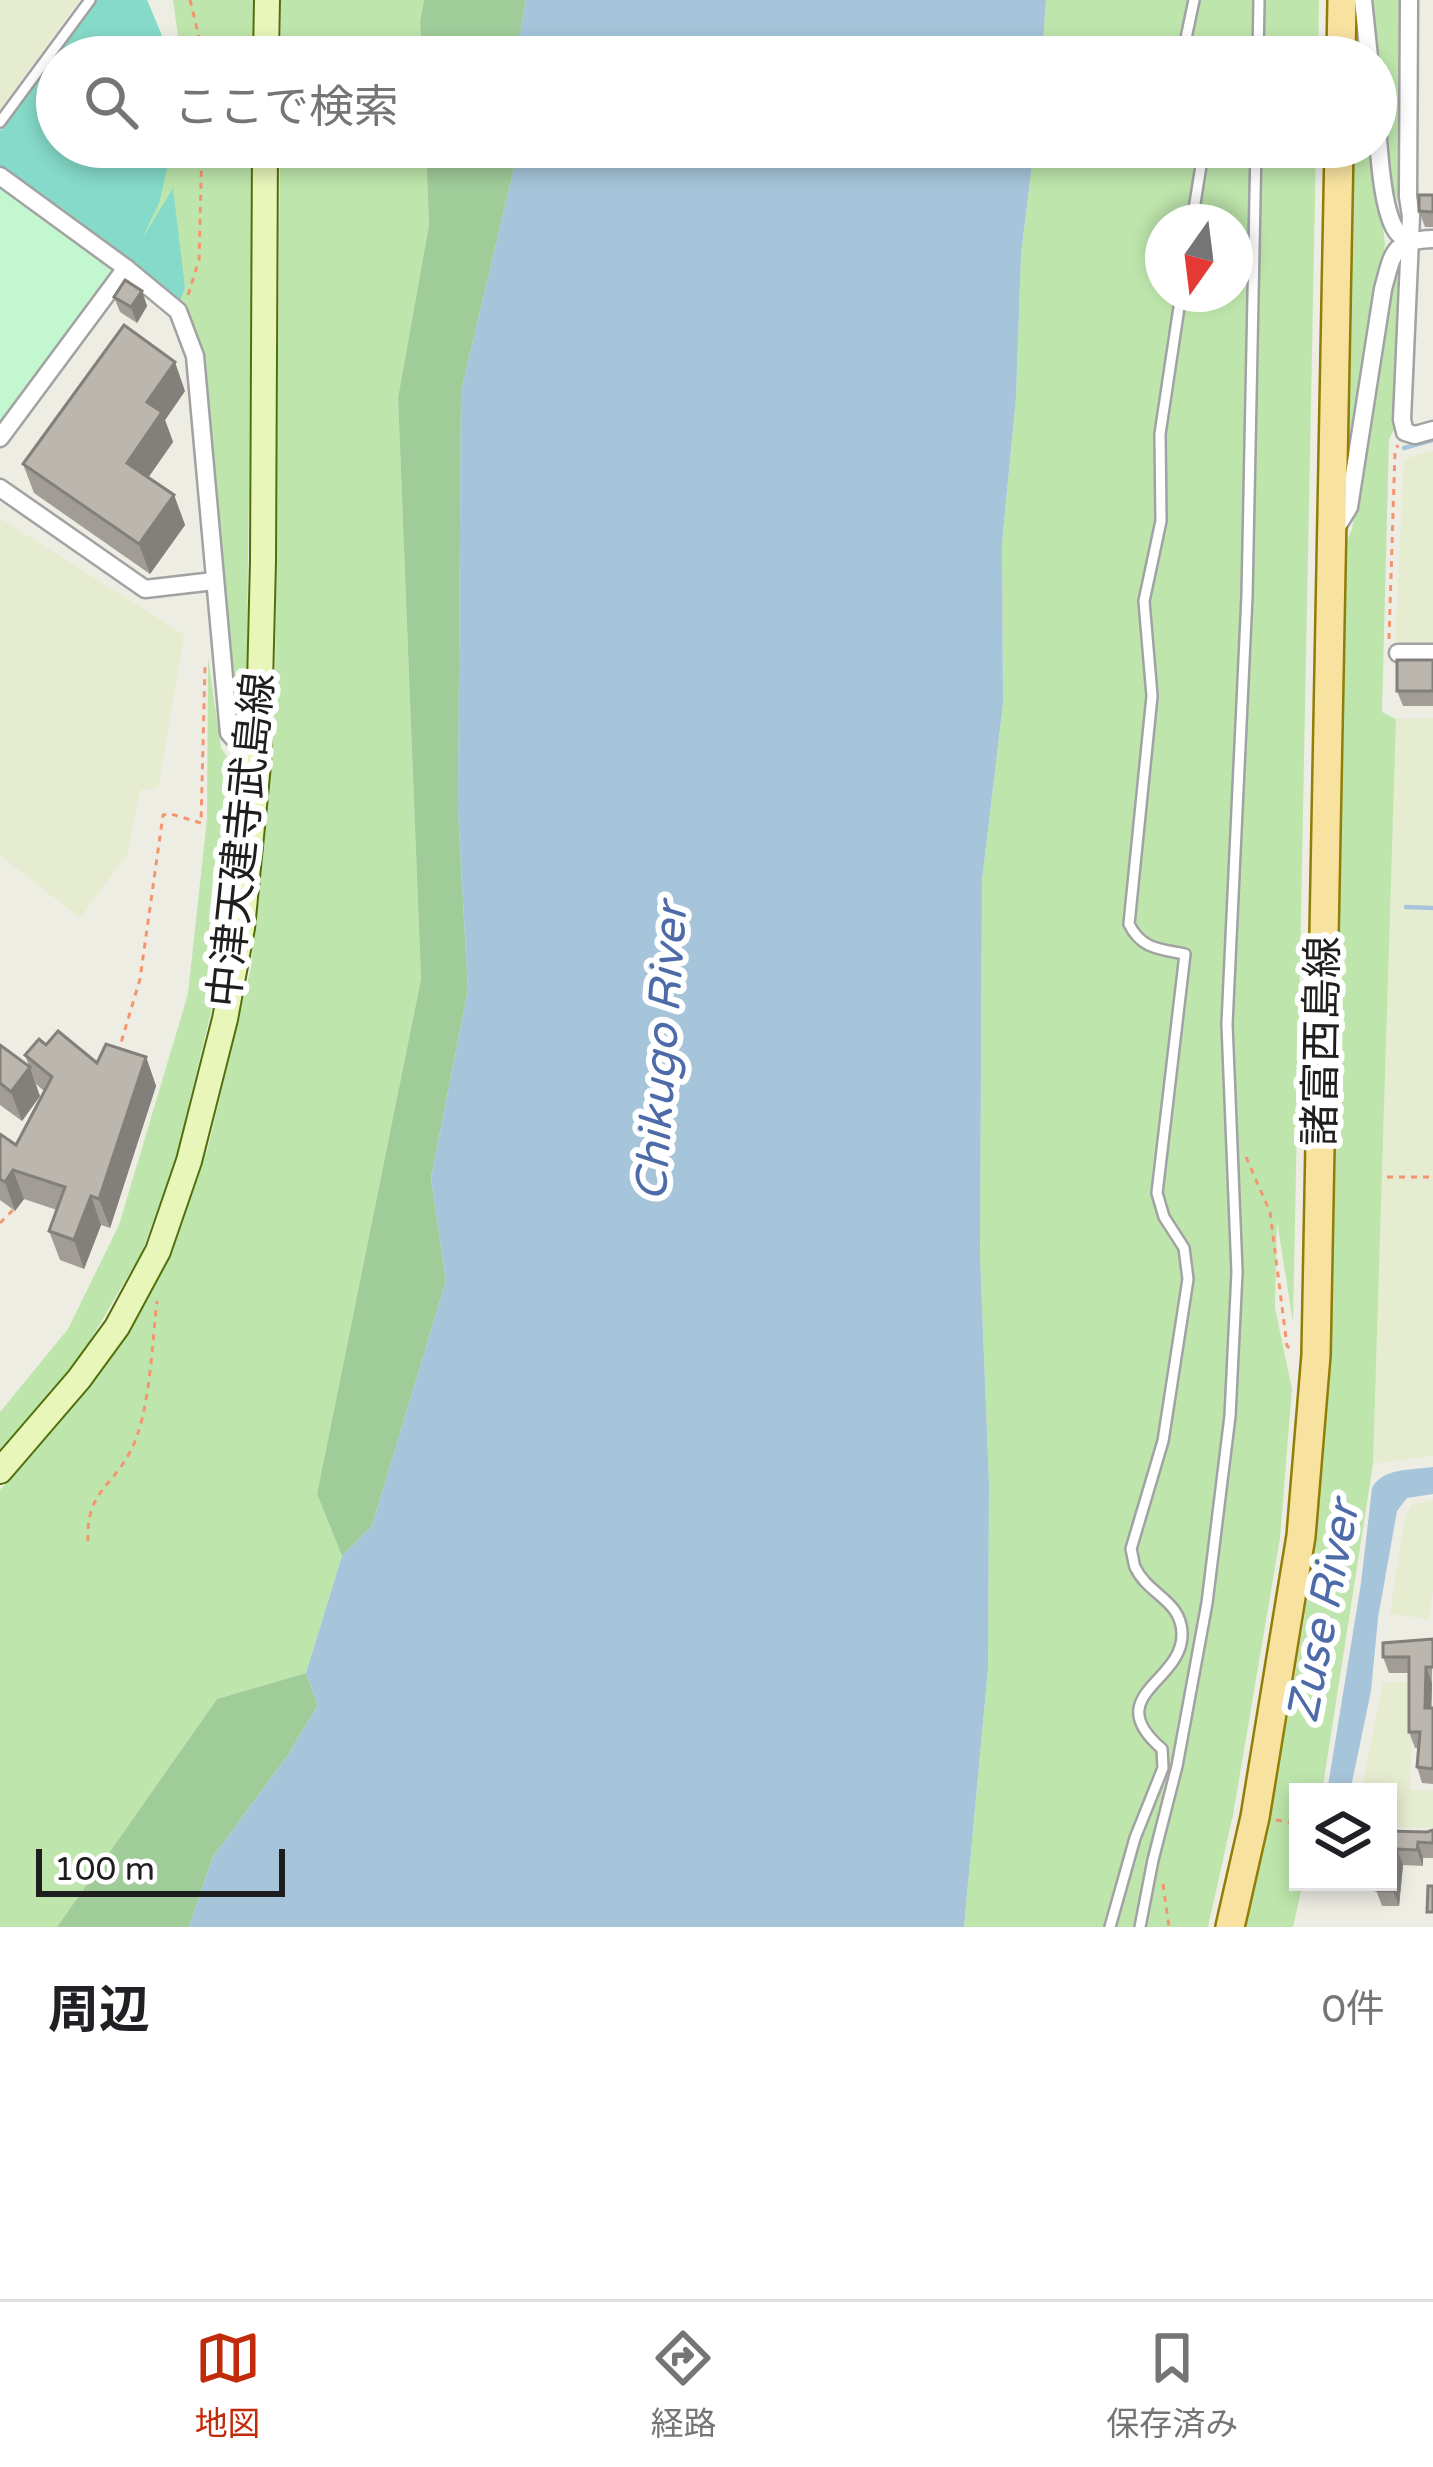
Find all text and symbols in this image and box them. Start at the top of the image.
search box [36,36,1397,168]
icon: search [78,69,144,135]
text: ここで検索 [174,81,399,135]
north arrow [1145,204,1253,312]
street label: 中津天建寺武島線 [199,670,285,1010]
water label: Chikugo River [625,895,700,1203]
street label: 諸富西島線 [1295,936,1349,1146]
water label: Zuse River [1276,1491,1373,1727]
map controls [1289,1783,1397,1891]
button: layers [1289,1783,1397,1891]
scale bar [36,1843,285,1896]
text: 100 m [54,1850,155,1889]
text: 周辺 [48,1980,150,2042]
text: 0件 [1322,1986,1385,2033]
tab: 地図 [195,2325,261,2445]
tab: 経路 [650,2325,716,2445]
tab: 保存済み [1106,2325,1238,2445]

